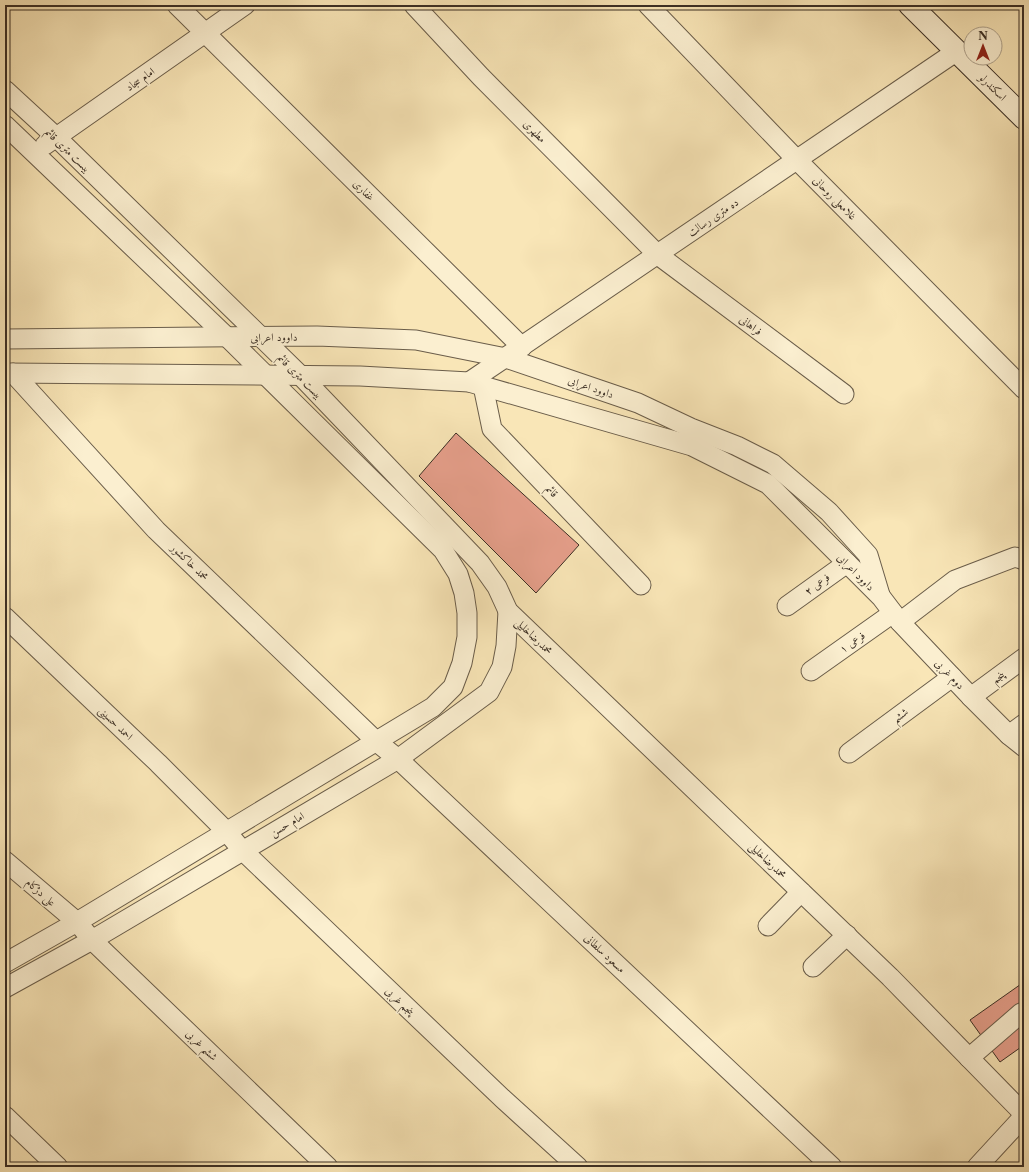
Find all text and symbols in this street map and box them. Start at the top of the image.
north arrow [963,26,1003,66]
text: N [978,29,988,43]
street label: امام سجاد [123,64,159,96]
street label: اسکندرلو [976,70,1010,104]
street label: مطهری [520,117,549,146]
street label: بیست متری قائم [40,125,94,177]
street label: غلامعلی روحانی [809,173,860,224]
street label: غفاری [350,176,378,204]
street label: ده متری رسالت [685,195,741,239]
street label: فراهانی [736,312,765,339]
street label: داوود اعرابی [250,330,298,345]
street label: بیست متری قائم [272,351,325,404]
street label: داوود اعرابی [566,373,616,402]
street label: قائم [541,482,561,502]
street label: محمد خاکشور [168,540,212,584]
street label: داوود اعرابی [834,550,878,594]
street label: فرعی ۲ [801,570,833,599]
street label: محمدرضاخلیلی [511,615,556,659]
street label: فرعی ۱ [836,628,868,657]
street label: دوم غربی [930,656,968,694]
street label: پنجم [989,667,1011,690]
street label: احمد حسینی [94,703,136,744]
street label: ششم [889,704,913,729]
street label: امام حسن [267,809,308,842]
street label: محمدرضاخلیلی [745,839,790,883]
street label: علی دژکام [21,875,59,911]
street label: مسعود سلطانی [581,930,629,976]
street label: پنجم غربی [380,984,419,1022]
street label: ششم غربی [180,1026,221,1066]

